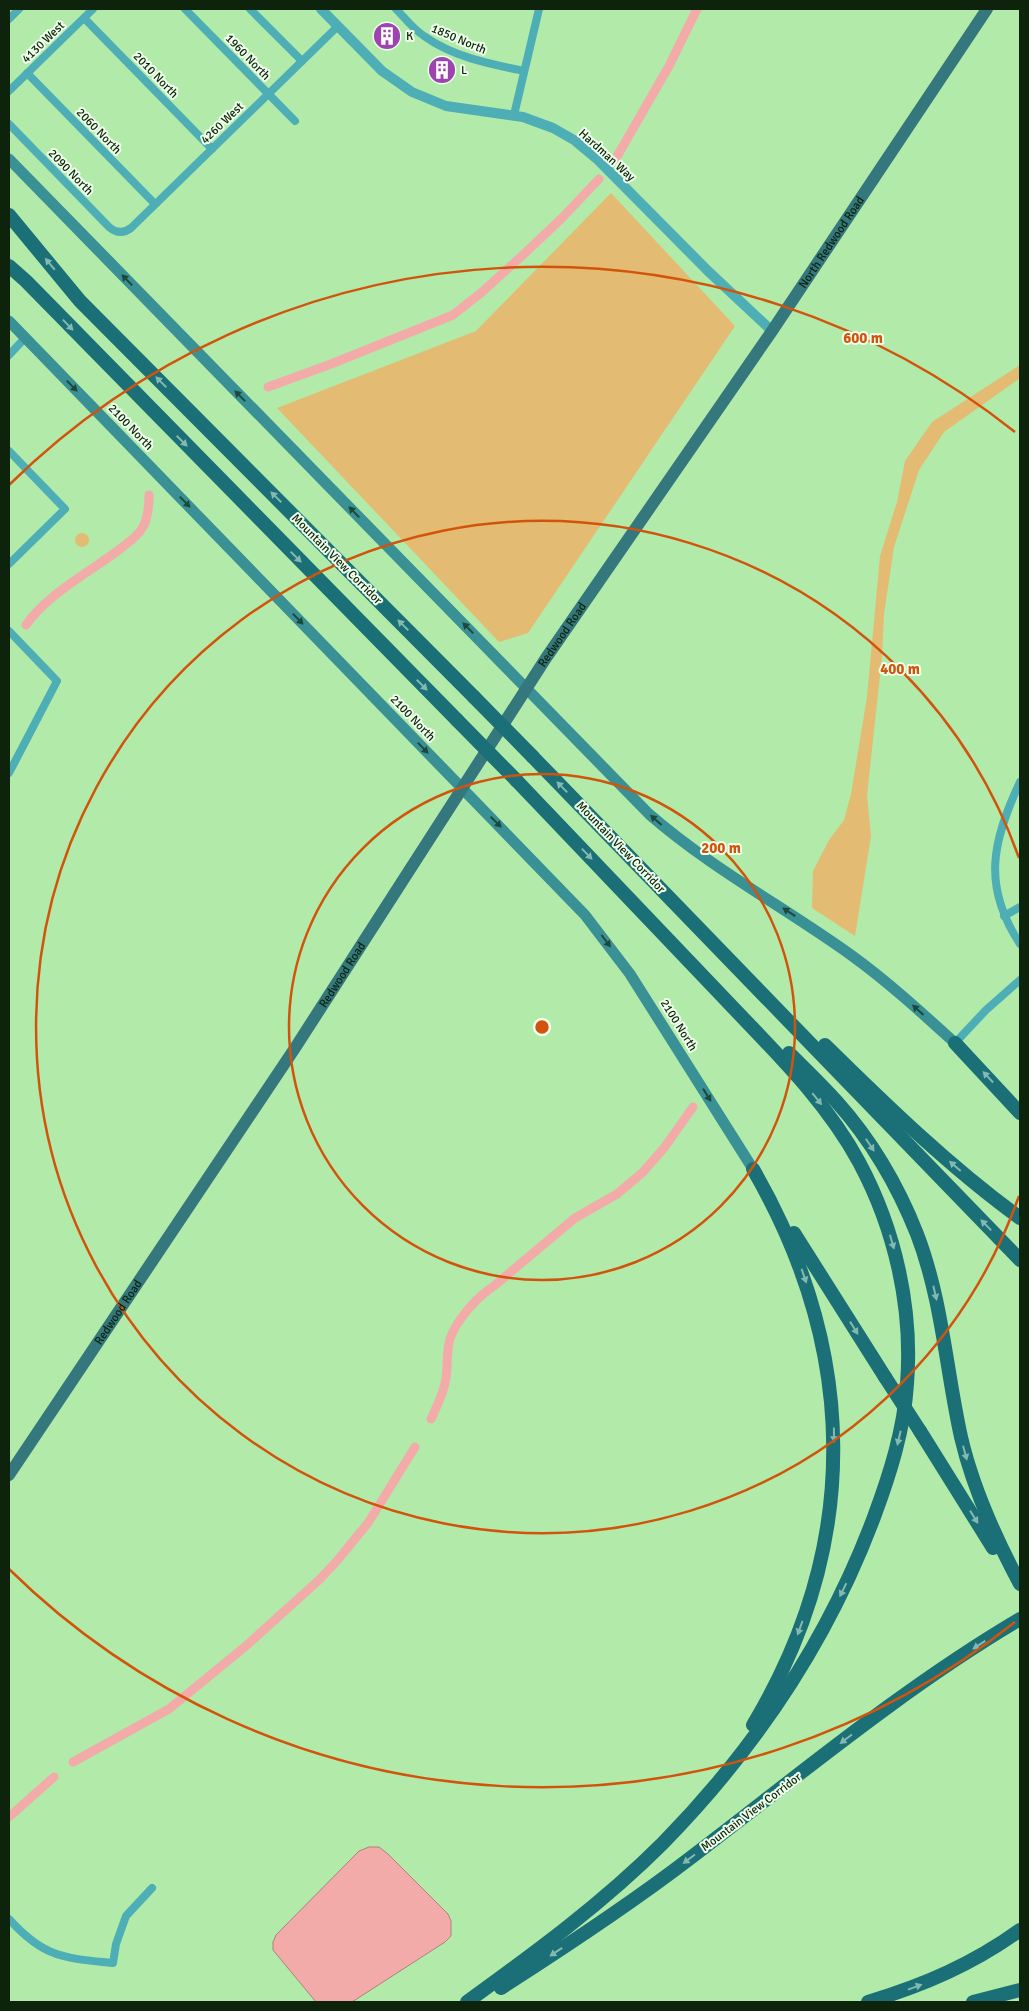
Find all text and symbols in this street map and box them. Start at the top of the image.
street label: 4130 West [19,18,68,66]
building icon: K [372,21,402,51]
street label: 1850 North [429,21,489,58]
place label: K [406,29,413,44]
street label: 1960 North [222,31,273,84]
street label: 2010 North [130,49,181,102]
building icon: L [427,55,457,85]
place label: L [461,63,467,78]
street label: 4260 West [198,99,247,147]
street label: 2060 North [73,105,124,158]
street label: Hardman Way [575,126,638,185]
street label: 2090 North [45,146,96,199]
street label: North Redwood Road [796,194,868,291]
one-way arrow [44,258,55,271]
one-way arrow [121,274,133,286]
one-way arrow [62,319,74,331]
text: 600 m [843,329,883,347]
one-way arrow [155,376,167,388]
one-way arrow [66,379,78,391]
one-way arrow [234,391,246,403]
street label: 2100 North [105,401,156,454]
one-way arrow [176,435,188,447]
one-way arrow [270,492,282,504]
one-way arrow [179,496,191,508]
one-way arrow [348,507,360,519]
street label: Mountain View Corridor [288,511,385,608]
one-way arrow [290,550,302,562]
street label: Redwood Road [535,600,590,670]
one-way arrow [292,612,304,624]
one-way arrow [397,619,409,631]
one-way arrow [462,623,474,635]
text: 400 m [880,660,920,678]
one-way arrow [416,679,428,691]
street label: 2100 North [387,692,438,745]
one-way arrow [417,742,429,754]
one-way arrow [556,782,568,794]
street label: Mountain View Corridor [573,798,669,897]
one-way arrow [649,814,662,825]
one-way arrow [490,816,502,828]
text: 200 m [701,839,741,857]
one-way arrow [581,848,593,860]
one-way arrow [782,908,795,917]
one-way arrow [601,934,612,947]
street label: Redwood Road [316,939,369,1011]
street label: 2100 North [657,997,700,1054]
one-way arrow [913,1004,925,1016]
centre of rings [533,1018,551,1036]
one-way arrow [982,1071,994,1083]
one-way arrow [703,1088,712,1102]
one-way arrow [812,1092,823,1105]
one-way arrow [865,1138,875,1152]
one-way arrow [949,1160,961,1172]
one-way arrow [980,1219,992,1231]
one-way arrow [888,1235,896,1250]
one-way arrow [800,1269,808,1284]
street label: Redwood Road [91,1277,146,1348]
one-way arrow [931,1285,939,1300]
one-way arrow [849,1322,859,1335]
one-way arrow [830,1427,838,1443]
one-way arrow [895,1430,903,1445]
one-way arrow [961,1445,969,1460]
one-way arrow [969,1510,978,1523]
one-way arrow [839,1583,847,1597]
one-way arrow [796,1621,804,1636]
one-way arrow [972,1640,986,1650]
one-way arrow [839,1734,853,1744]
street label: Mountain View Corridor [698,1769,805,1855]
one-way arrow [682,1854,696,1864]
one-way arrow [549,1947,563,1957]
one-way arrow [908,1983,923,1991]

